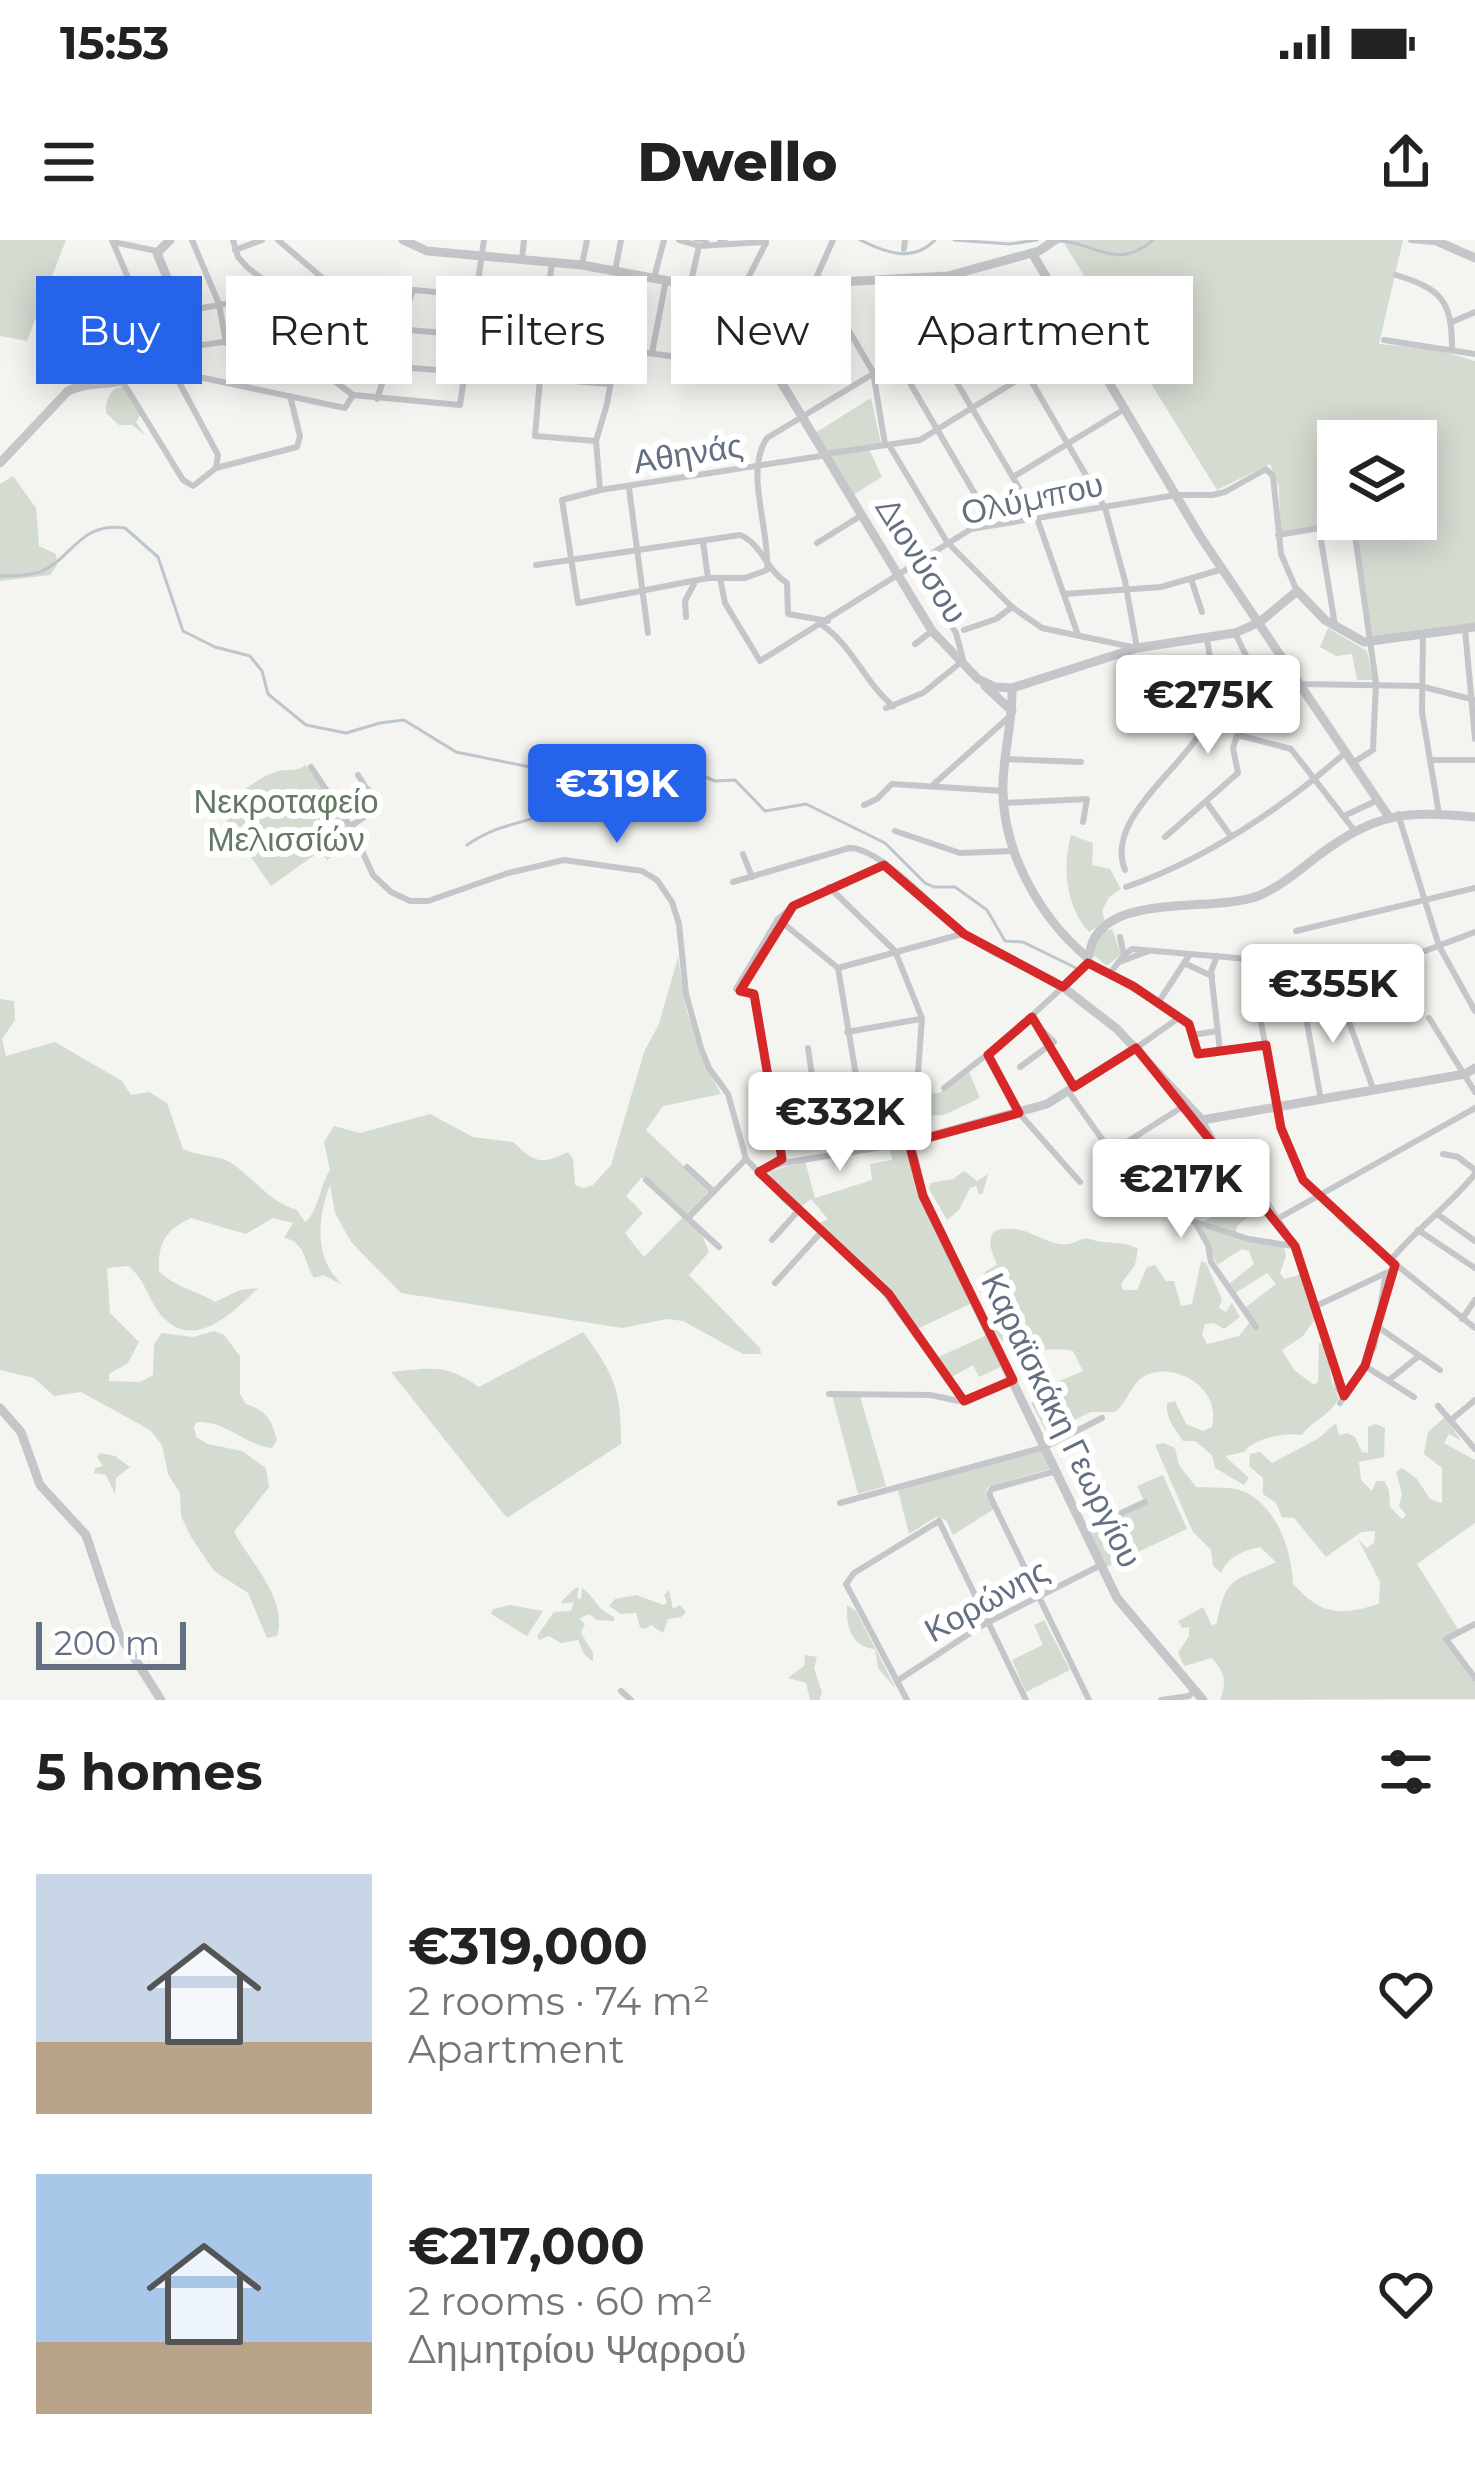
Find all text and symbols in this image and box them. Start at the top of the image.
text: 15:53 [60,15,169,70]
icon: menu [36,129,102,195]
text: Dwello [638,129,837,195]
icon: share [1373,129,1439,195]
chip: Buy [36,276,202,384]
chip: Rent [226,276,412,384]
chip: Filters [436,276,647,384]
chip: New [671,276,851,384]
chip: Apartment [875,276,1193,384]
map controls [1317,420,1437,540]
button: layers [1317,420,1437,540]
street label: Αθηνάς [630,425,746,481]
street label: Ολύμπου [957,463,1107,533]
street label: Διονύσου [868,490,976,630]
pin: €275K [1124,655,1292,757]
text: €275K [1143,670,1273,718]
pin: €319K [533,744,701,846]
text: €319K [555,759,679,807]
park label: Νεκροταφείο Μελισσίών [193,781,379,859]
pin: €355K [1249,944,1417,1046]
text: €355K [1268,959,1398,1007]
pin: €332K [756,1072,924,1174]
text: €332K [775,1087,905,1135]
pin: €217K [1097,1139,1265,1241]
text: €217K [1120,1154,1242,1202]
street label: Καραϊσκάκη Γεωργίου [973,1266,1151,1574]
street label: Κορώνης [917,1550,1055,1650]
scale bar [36,1616,186,1669]
text: 200 m [54,1623,160,1663]
icon: filters [1373,1739,1439,1805]
text: 5 homes [36,1741,263,1803]
text: €319,000 [408,1915,648,1977]
icon: home [132,1922,276,2066]
icon: heart [1373,1961,1439,2027]
text: 2 rooms · 74 m² [408,1977,710,2025]
text: Apartment [408,2025,624,2073]
text: €217,000 [408,2215,645,2277]
icon: home [132,2222,276,2366]
icon: heart [1373,2261,1439,2327]
text: 2 rooms · 60 m² [408,2277,713,2325]
text: Δημητρίου Ψαρρού [408,2325,746,2373]

